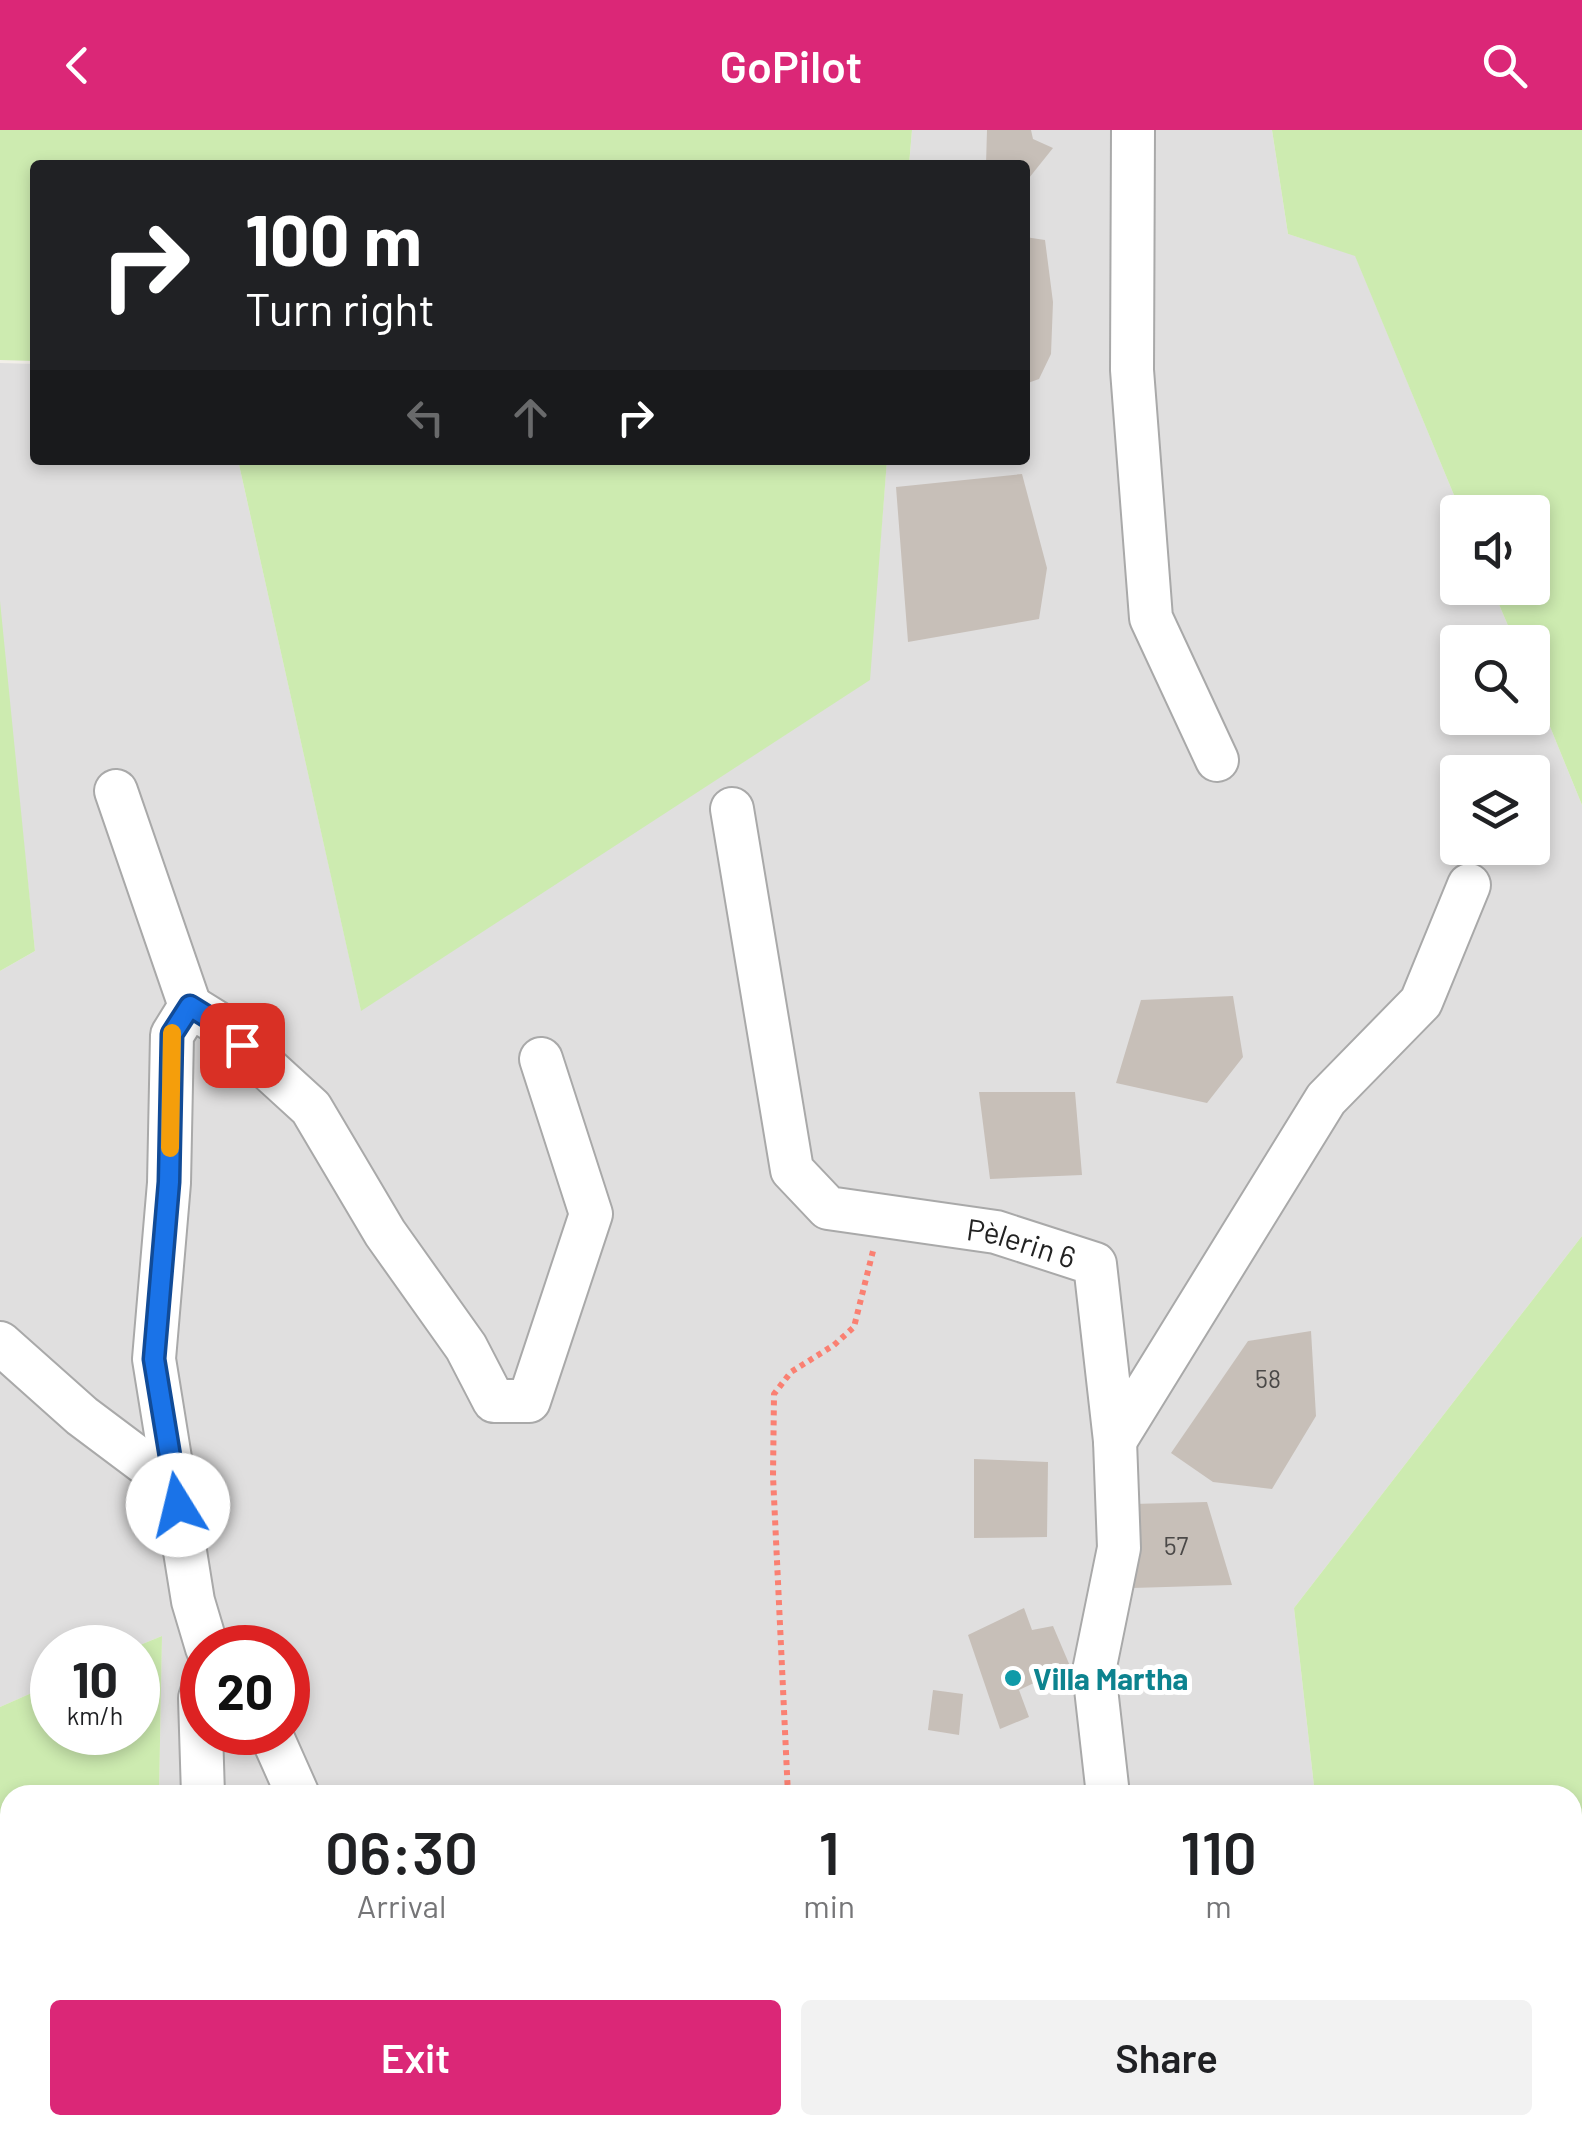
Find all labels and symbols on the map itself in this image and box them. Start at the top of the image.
pin [200,1003,285,1088]
street label: Pèlerin 6 [965,1210,1081,1275]
house number: 58 [1255,1363,1281,1393]
position arrow [126,1453,230,1557]
house number: 57 [1164,1530,1189,1560]
speed limit sign: 20 [180,1625,310,1755]
place label: Villa Martha [1033,1660,1188,1696]
marker: Villa Martha [1002,1667,1024,1689]

